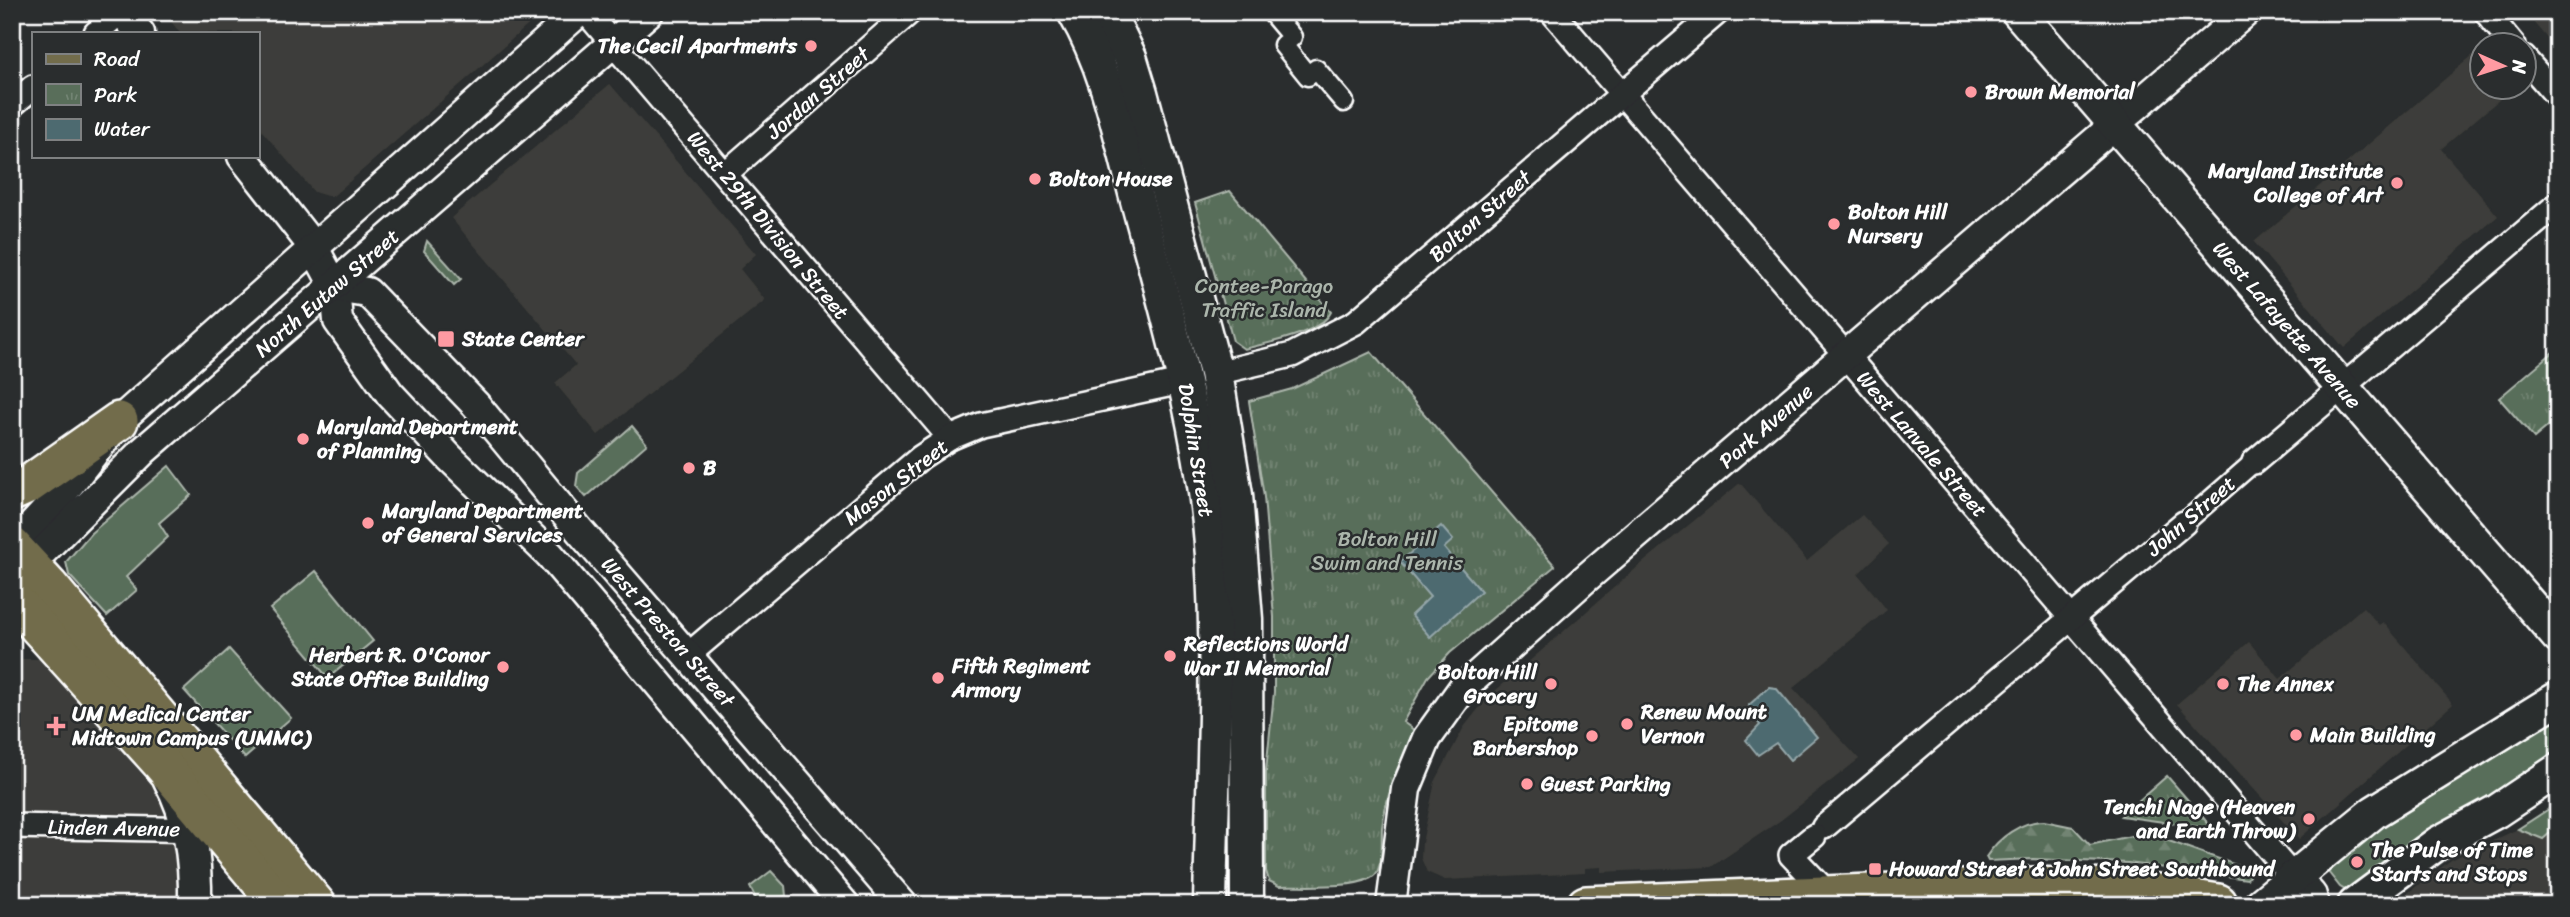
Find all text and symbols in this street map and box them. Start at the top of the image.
place label: The Cecil Apartments [598,27,798,65]
legend [32,32,259,158]
north arrow [2468,32,2538,102]
street label: Jordan Street [756,36,880,150]
marker: The Cecil Apartments [803,38,819,54]
text: Road [94,40,141,78]
text: N [2503,58,2536,75]
place label: Brown Memorial [1985,73,2136,111]
text: Park [94,76,137,114]
marker: Brown Memorial [1963,84,1979,100]
text: Water [94,110,151,148]
street label: West 29th Division Street [677,122,859,328]
place label: Maryland Institute College of Art [2207,152,2385,214]
street label: Bolton Street [1420,159,1542,272]
place label: Bolton House [1049,160,1173,198]
marker: Bolton House [1027,171,1043,187]
marker: Maryland Institute College of Art [2389,175,2405,191]
place label: Bolton Hill Nursery [1847,193,1948,255]
marker: Bolton Hill Nursery [1826,216,1842,232]
street label: North Eutaw Street [245,219,409,367]
street label: West Lafayette Avenue [2203,232,2372,418]
park label: Contee-Parago Traffic Island [1195,267,1333,329]
place label: State Center [461,320,586,358]
marker: State Center [436,329,456,349]
street label: West Lanvale Street [1847,361,1997,527]
street label: Park Avenue [1710,373,1822,478]
street label: Dolphin Street [1167,380,1225,520]
place label: Maryland Department of Planning [316,408,519,470]
street label: Mason Street [835,429,957,535]
marker: Maryland Department of Planning [295,431,311,447]
place label: B [703,449,717,487]
marker: B [681,460,697,476]
street label: John Street [2137,466,2245,567]
place label: Maryland Department of General Services [381,492,584,554]
marker: Maryland Department of General Services [360,515,376,531]
park label: Bolton Hill Swim and Tennis [1311,520,1463,582]
street label: West Preston Street [591,548,746,717]
place label: Reflections World War II Memorial [1183,625,1350,687]
place label: Herbert R. O'Conor State Office Building [290,636,491,698]
place label: Fifth Regiment Armory [951,647,1092,709]
marker: Reflections World War II Memorial [1162,648,1178,664]
place label: Bolton Hill Grocery [1438,653,1538,715]
marker: Herbert R. O'Conor State Office Building [495,659,511,675]
place label: The Annex [2237,665,2334,703]
marker: Fifth Regiment Armory [930,670,946,686]
marker: Bolton Hill Grocery [1543,676,1559,692]
marker: The Annex [2215,676,2231,692]
place label: Renew Mount Vernon [1640,693,1768,755]
place label: UM Medical Center Midtown Campus (UMMC) [71,695,312,757]
place label: Epitome Barbershop [1473,705,1579,767]
marker: UM Medical Center Midtown Campus (UMMC) [46,716,66,736]
marker: Renew Mount Vernon [1619,716,1635,732]
place label: Main Building [2309,716,2436,754]
marker: Main Building [2288,727,2304,743]
marker: Epitome Barbershop [1584,728,1600,744]
place label: Guest Parking [1540,765,1671,803]
marker: Guest Parking [1519,776,1535,792]
place label: Tenchi Nage (Heaven and Earth Throw) [2103,788,2297,850]
street label: Linden Avenue [47,808,181,848]
marker: Tenchi Nage (Heaven and Earth Throw) [2301,811,2317,827]
place label: The Pulse of Time Starts and Stops [2370,831,2534,893]
place label: Howard Street & John Street Southbound [1888,850,2276,888]
marker: The Pulse of Time Starts and Stops [2349,854,2365,870]
marker: Howard Street & John Street Southbound [1867,861,1883,877]

